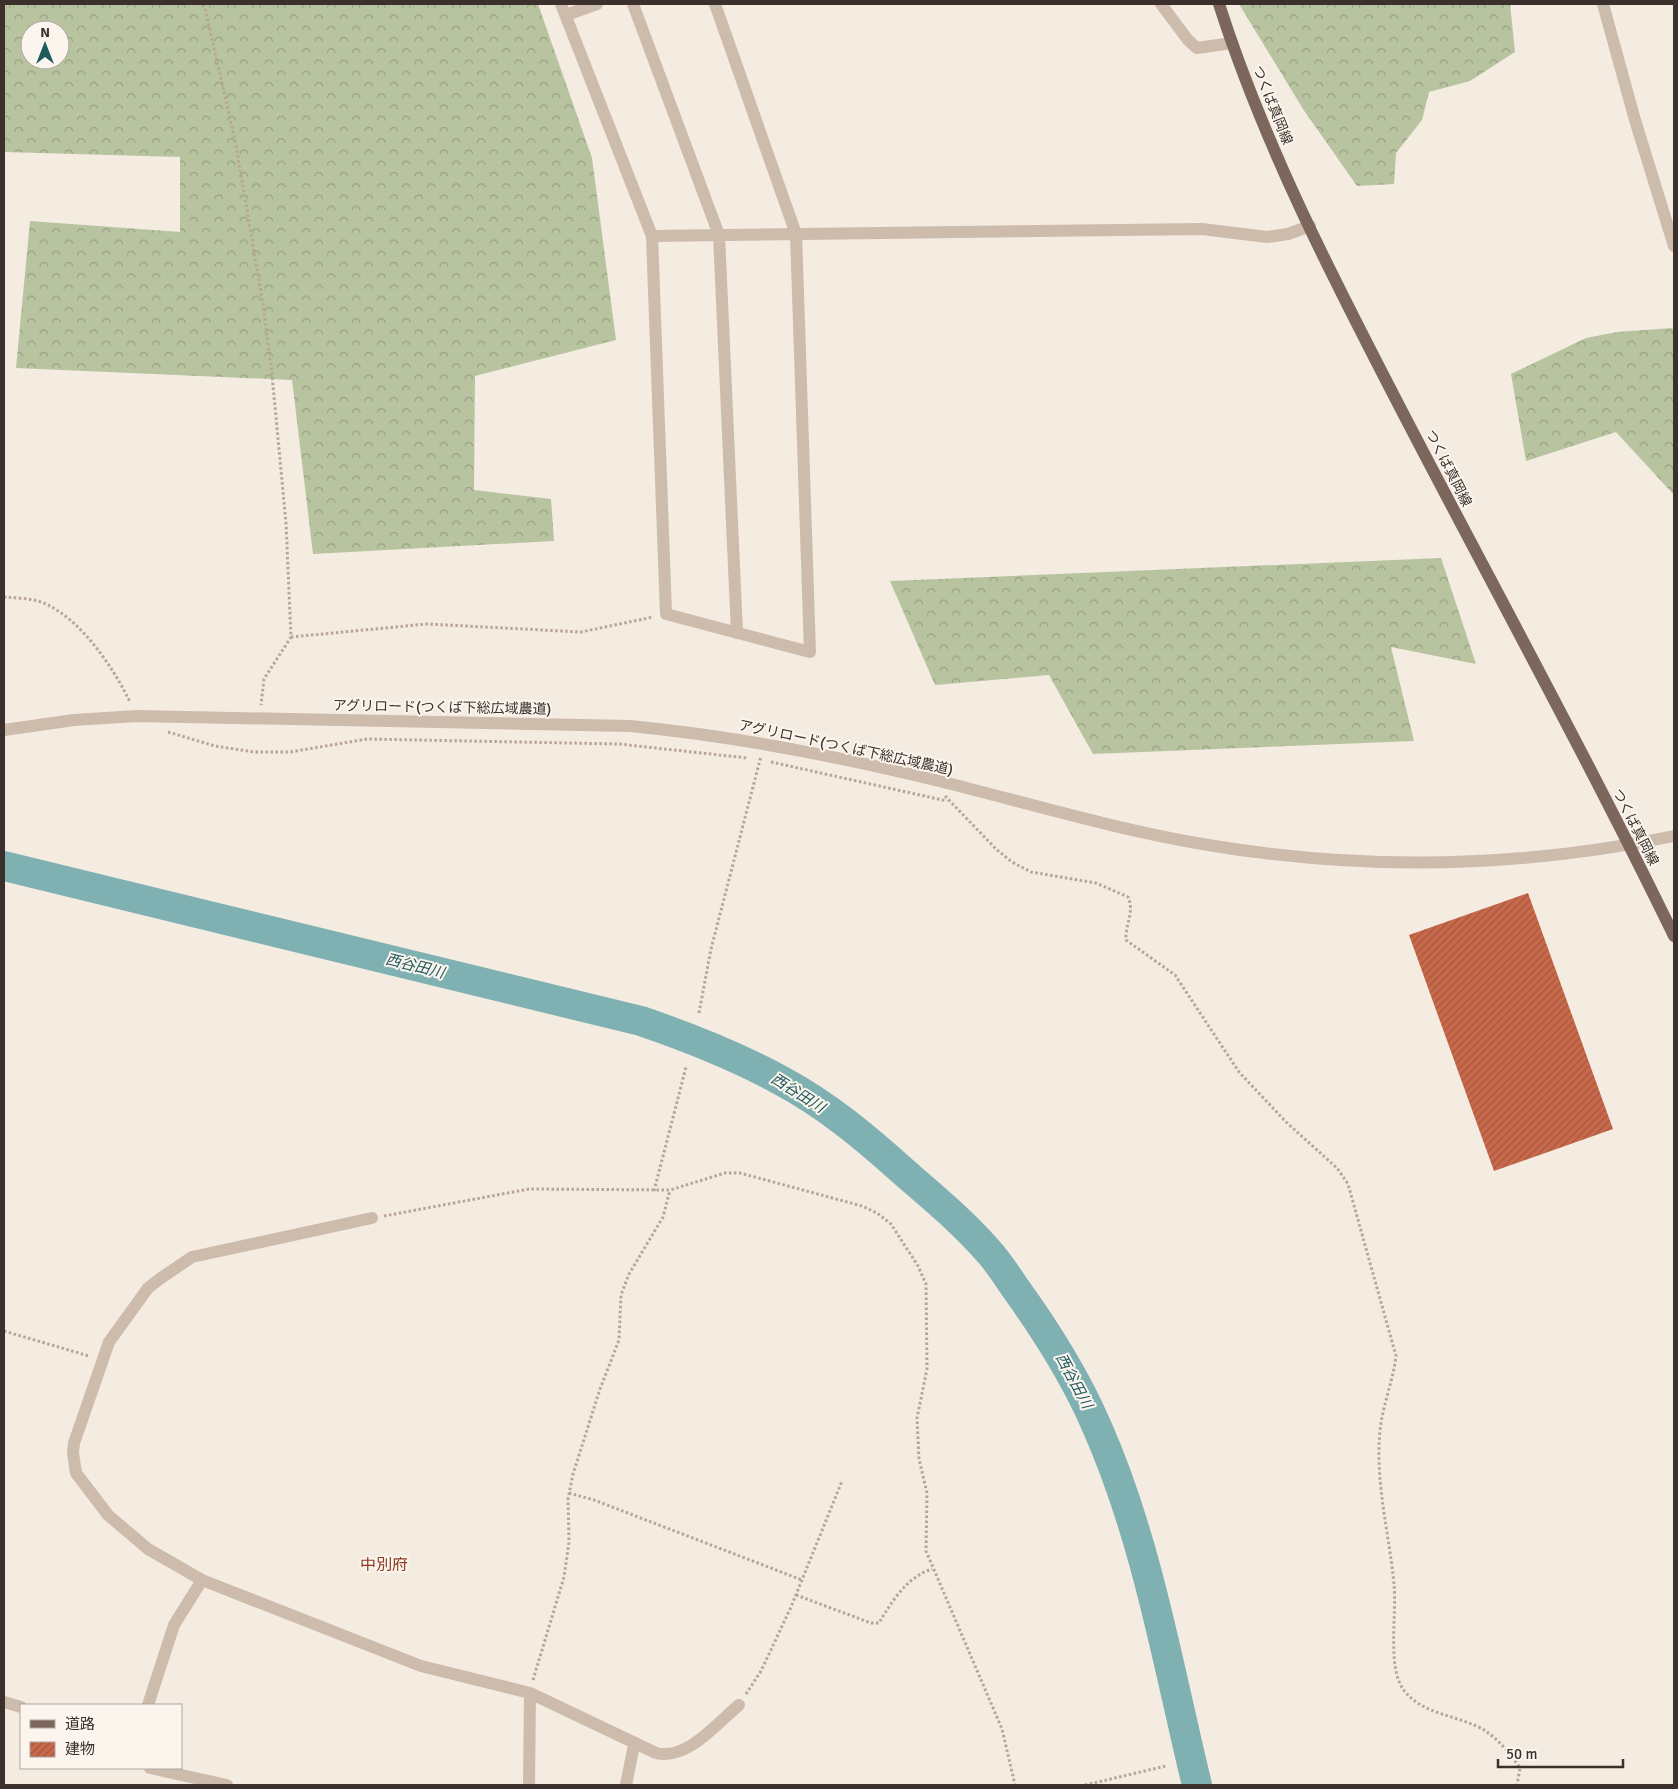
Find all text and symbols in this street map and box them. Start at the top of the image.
north arrow [20,20,70,70]
text: N [40,24,50,41]
street label: つくば真岡線 [1249,63,1296,147]
street label: つくば真岡線 [1422,427,1475,510]
street label: アグリロード(つくば下総広域農道) [333,697,551,718]
street label: アグリロード(つくば下総広域農道) [737,716,955,779]
street label: つくば真岡線 [1609,786,1662,869]
water label: 西谷田川 [384,950,448,982]
water label: 西谷田川 [768,1069,830,1118]
water label: 西谷田川 [1052,1350,1097,1413]
district label: 中別府 [360,1555,408,1575]
legend [20,1704,182,1769]
text: 道路 [65,1715,95,1733]
scale bar [1498,1736,1623,1768]
text: 建物 [65,1740,95,1758]
text: 50 m [1506,1745,1537,1763]

